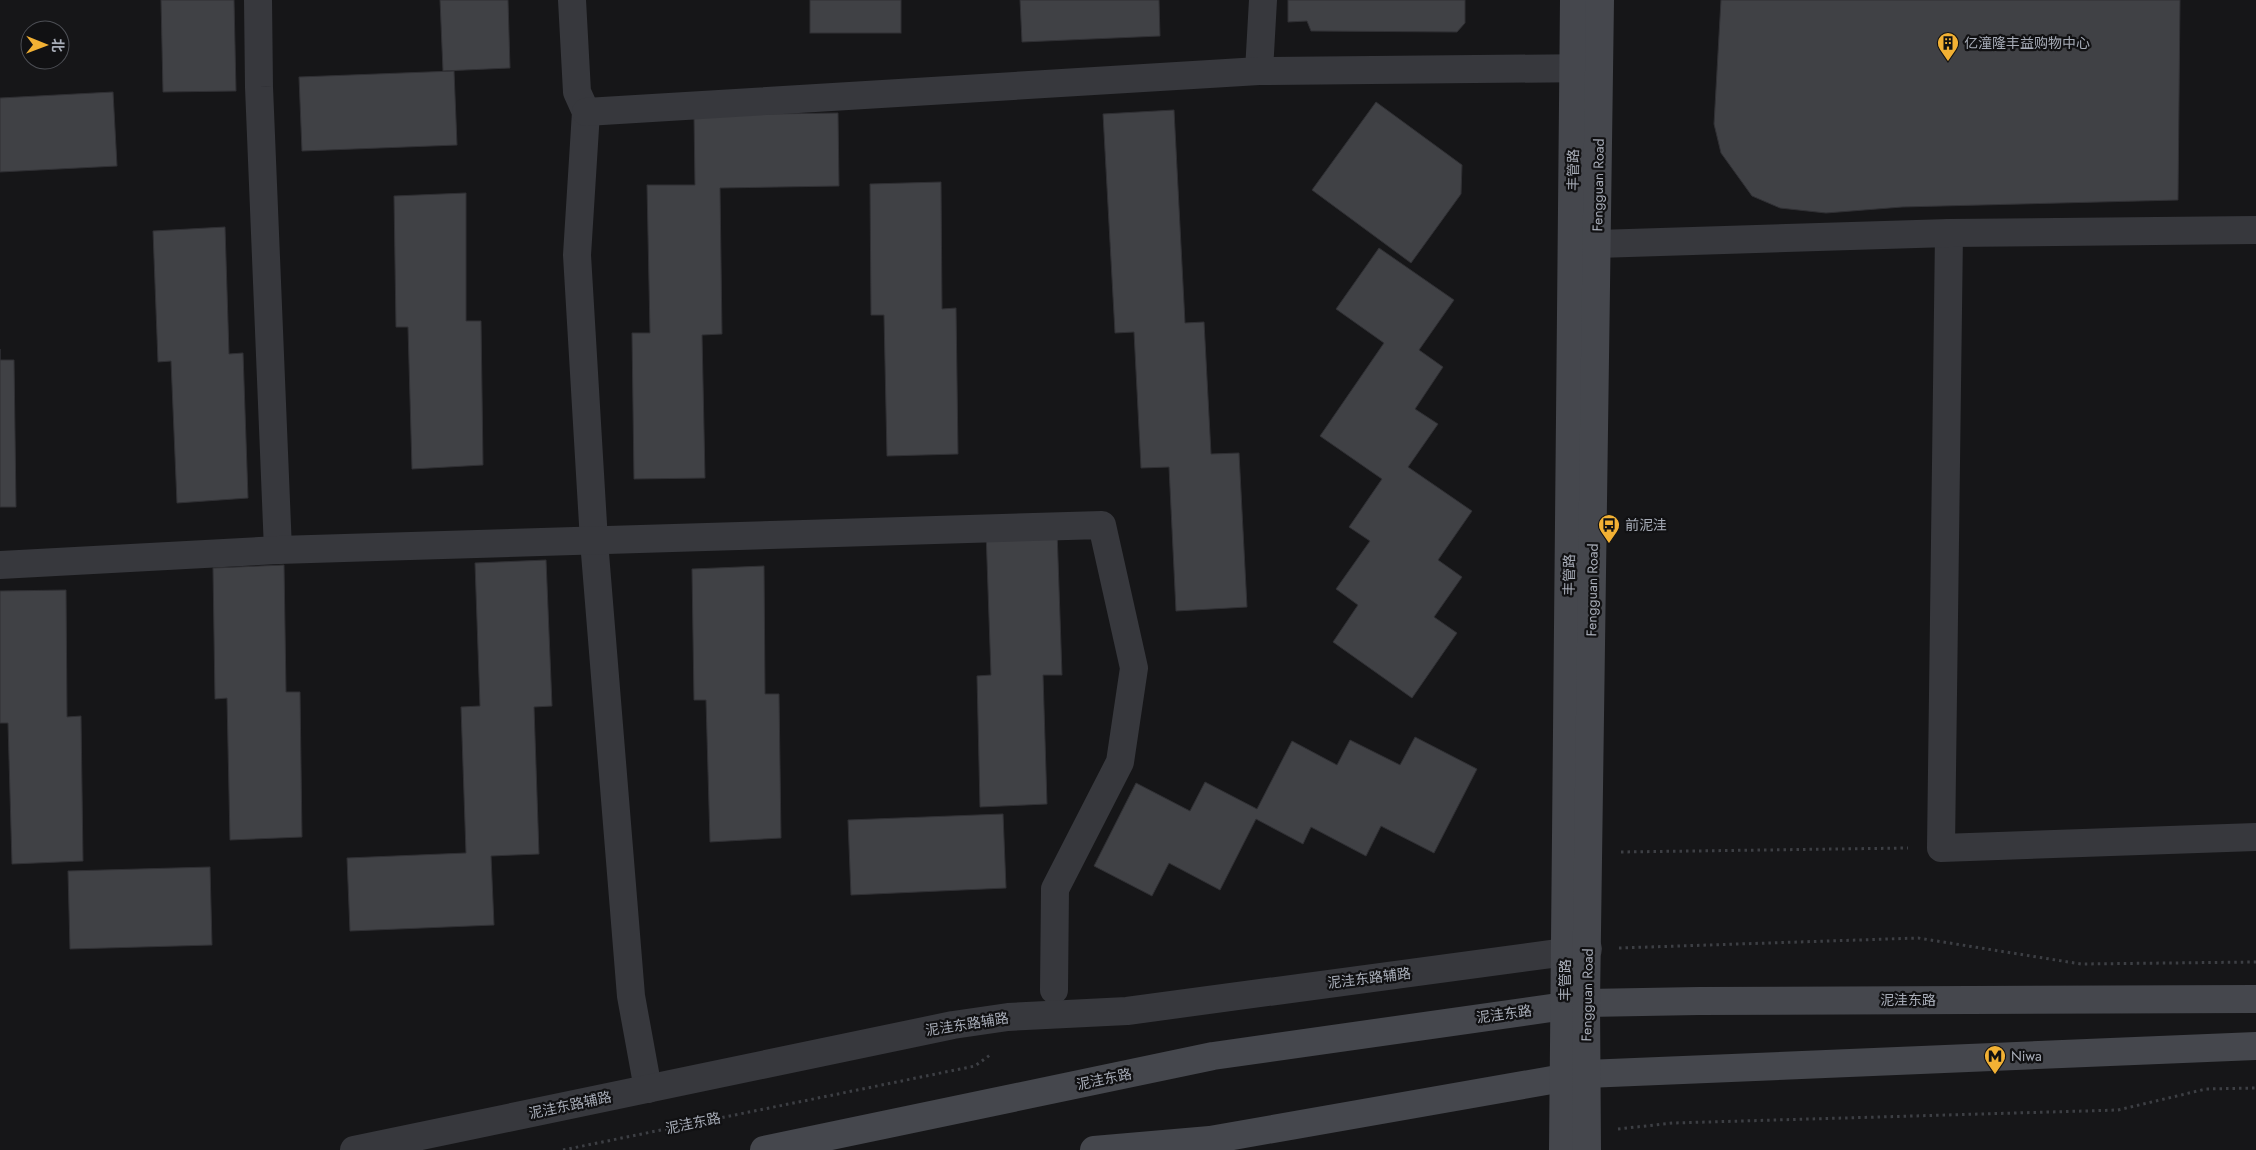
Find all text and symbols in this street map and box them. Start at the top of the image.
north arrow [20,20,70,70]
building icon: 亿潼隆丰益购物中心 [1936,31,1960,62]
place label: 亿潼隆丰益购物中心 [1964,33,2090,53]
text: 北 [48,38,68,52]
street label: Fengguan Road [1587,138,1609,232]
street label: 丰管路 [1563,149,1583,191]
bus stop icon: 前泥洼 [1597,513,1621,544]
place label: 前泥洼 [1625,515,1667,535]
street label: Fengguan Road [1581,543,1603,637]
street label: 丰管路 [1559,554,1579,596]
street label: Fengguan Road [1576,948,1598,1042]
street label: 丰管路 [1555,959,1575,1001]
street label: 泥洼东路辅路 [1326,963,1412,993]
street label: 泥洼东路 [1880,990,1936,1010]
street label: 泥洼东路 [1475,1000,1533,1028]
street label: 泥洼东路辅路 [924,1008,1010,1040]
metro station icon: Niwa [1983,1044,2007,1075]
place label: Niwa [2011,1046,2042,1066]
street label: 泥洼东路 [1075,1063,1133,1095]
street label: 泥洼东路辅路 [527,1086,613,1124]
street label: 泥洼东路 [664,1107,722,1139]

